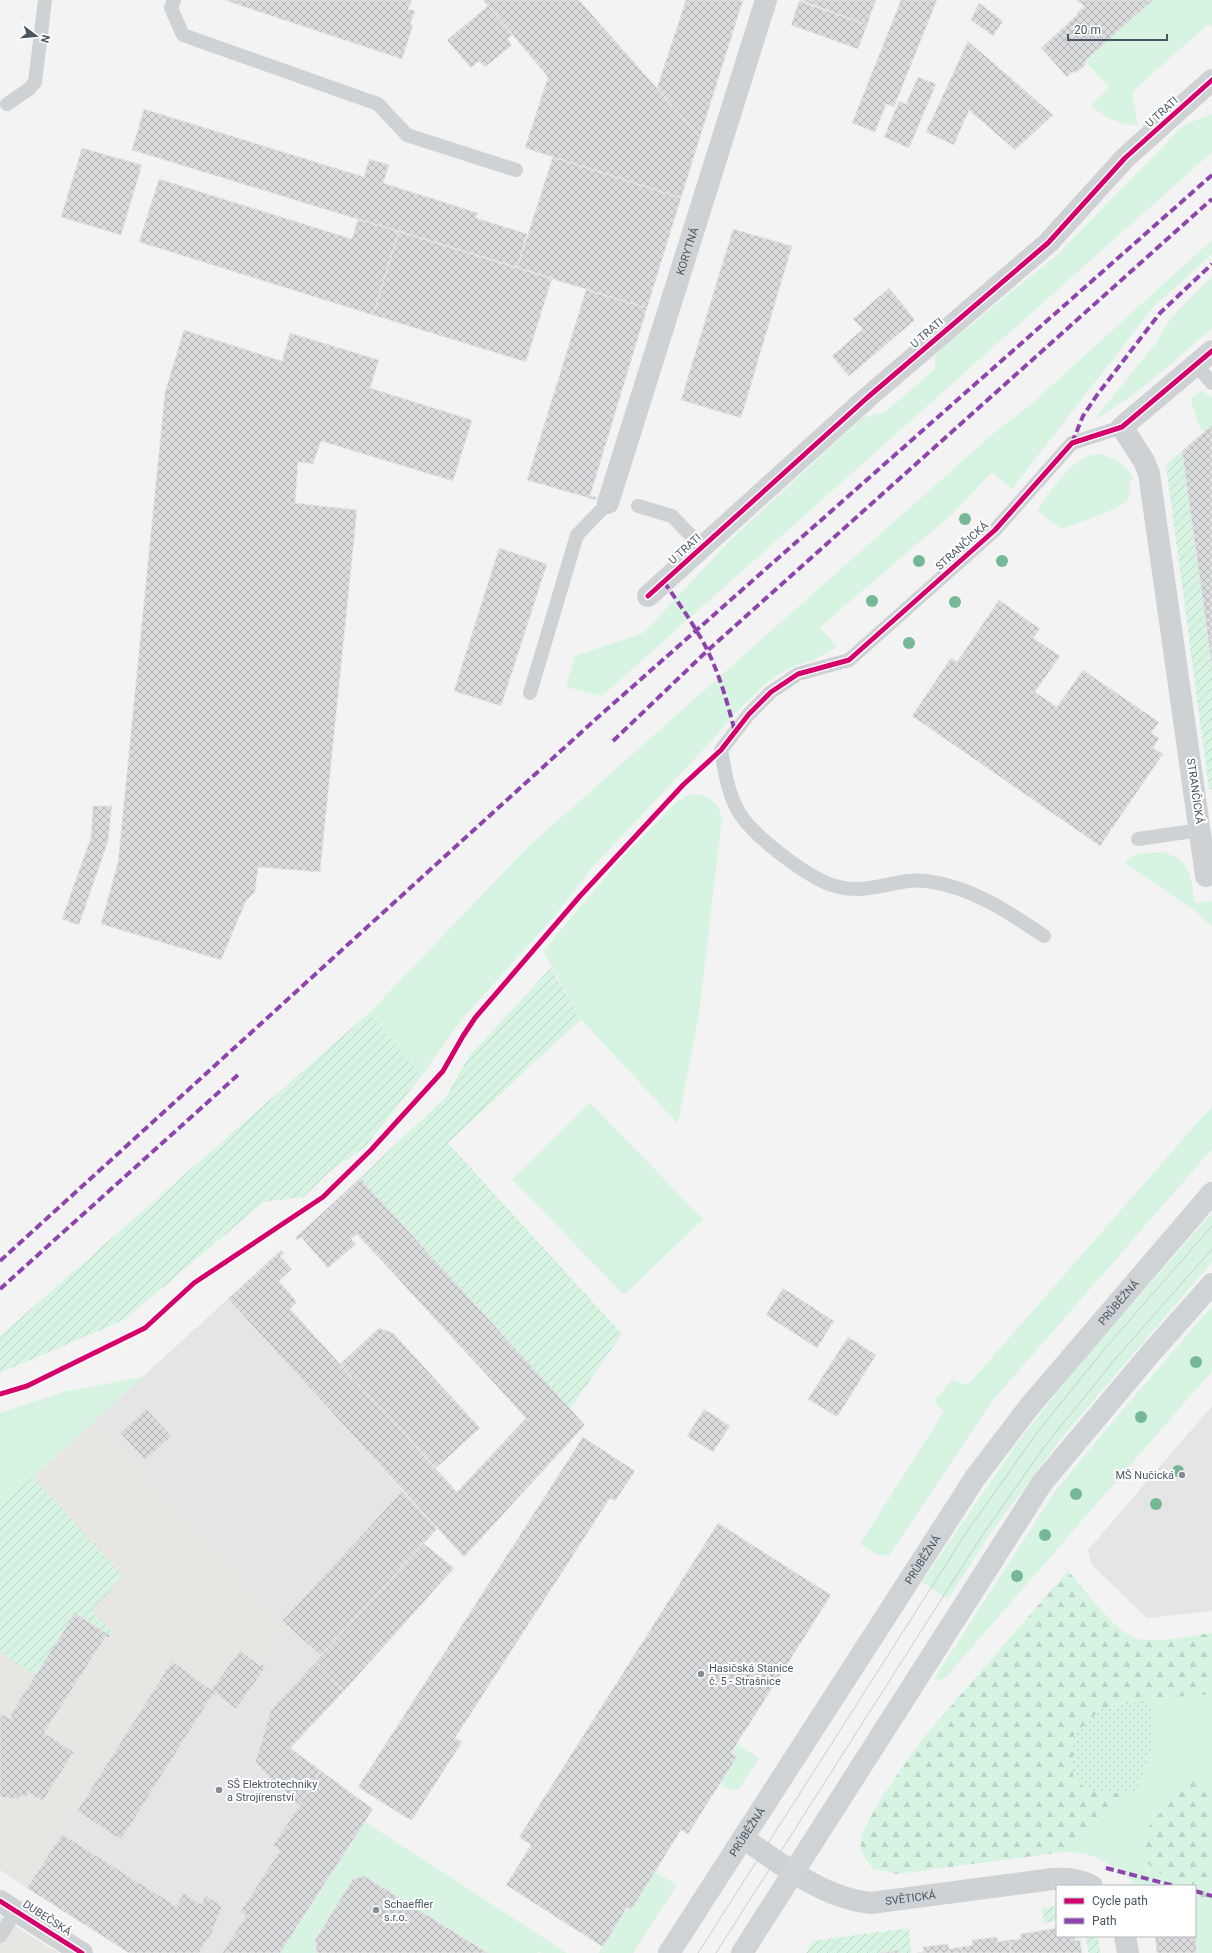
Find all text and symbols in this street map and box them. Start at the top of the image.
north arrow [16,16,56,56]
scale bar [1068,16,1167,42]
text: 20 m [1074,23,1101,37]
text: N [38,33,52,44]
street label: U TRATI [1143,94,1181,130]
street label: KORYTNÁ [674,225,701,277]
street label: U TRATI [908,315,946,351]
street label: STRANČICKÁ [932,518,992,573]
street label: U TRATI [666,531,704,567]
street label: STRANČICKÁ [1184,757,1207,826]
street label: PRŮBĚŽNÁ [1095,1276,1142,1328]
place label: MŠ Nučická [1115,1469,1174,1482]
marker: MŠ Nučická [1177,1470,1187,1480]
street label: PRŮBĚŽNÁ [902,1532,943,1587]
place label: Hasičská Stanice č. 5 - Strašnice [709,1662,794,1688]
marker: Hasičská Stanice č. 5 - Strašnice [696,1669,706,1679]
place label: SŠ Elektrotechniky a Strojírenství [227,1778,318,1804]
marker: SŠ Elektrotechniky a Strojírenství [214,1785,224,1795]
street label: PRŮBĚŽNÁ [726,1804,768,1859]
legend [1056,1885,1196,1937]
street label: SVĚTICKÁ [884,1888,937,1908]
text: Cycle path [1092,1894,1148,1908]
street label: DUBEČSKÁ [20,1897,75,1939]
place label: Schaeffler s.r.o. [384,1898,433,1924]
marker: Schaeffler s.r.o. [371,1905,381,1915]
text: Path [1092,1914,1117,1928]

